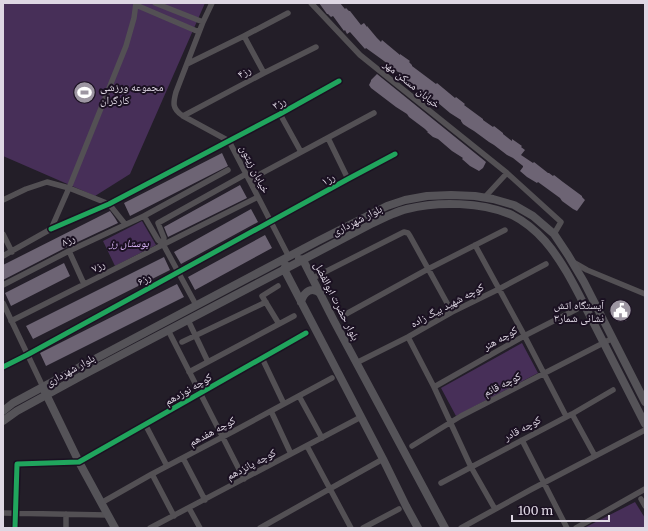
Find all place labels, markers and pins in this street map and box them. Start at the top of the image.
sports icon: مجموعه ورزشی کارگران [71,80,97,106]
place label: مجموعه ورزشی کارگران [100,80,164,107]
place label: آیستگاه اتش نشانی شمار۳ [554,298,604,325]
public building icon: آیستگاه اتش نشانی شمار۳ [607,298,633,324]

